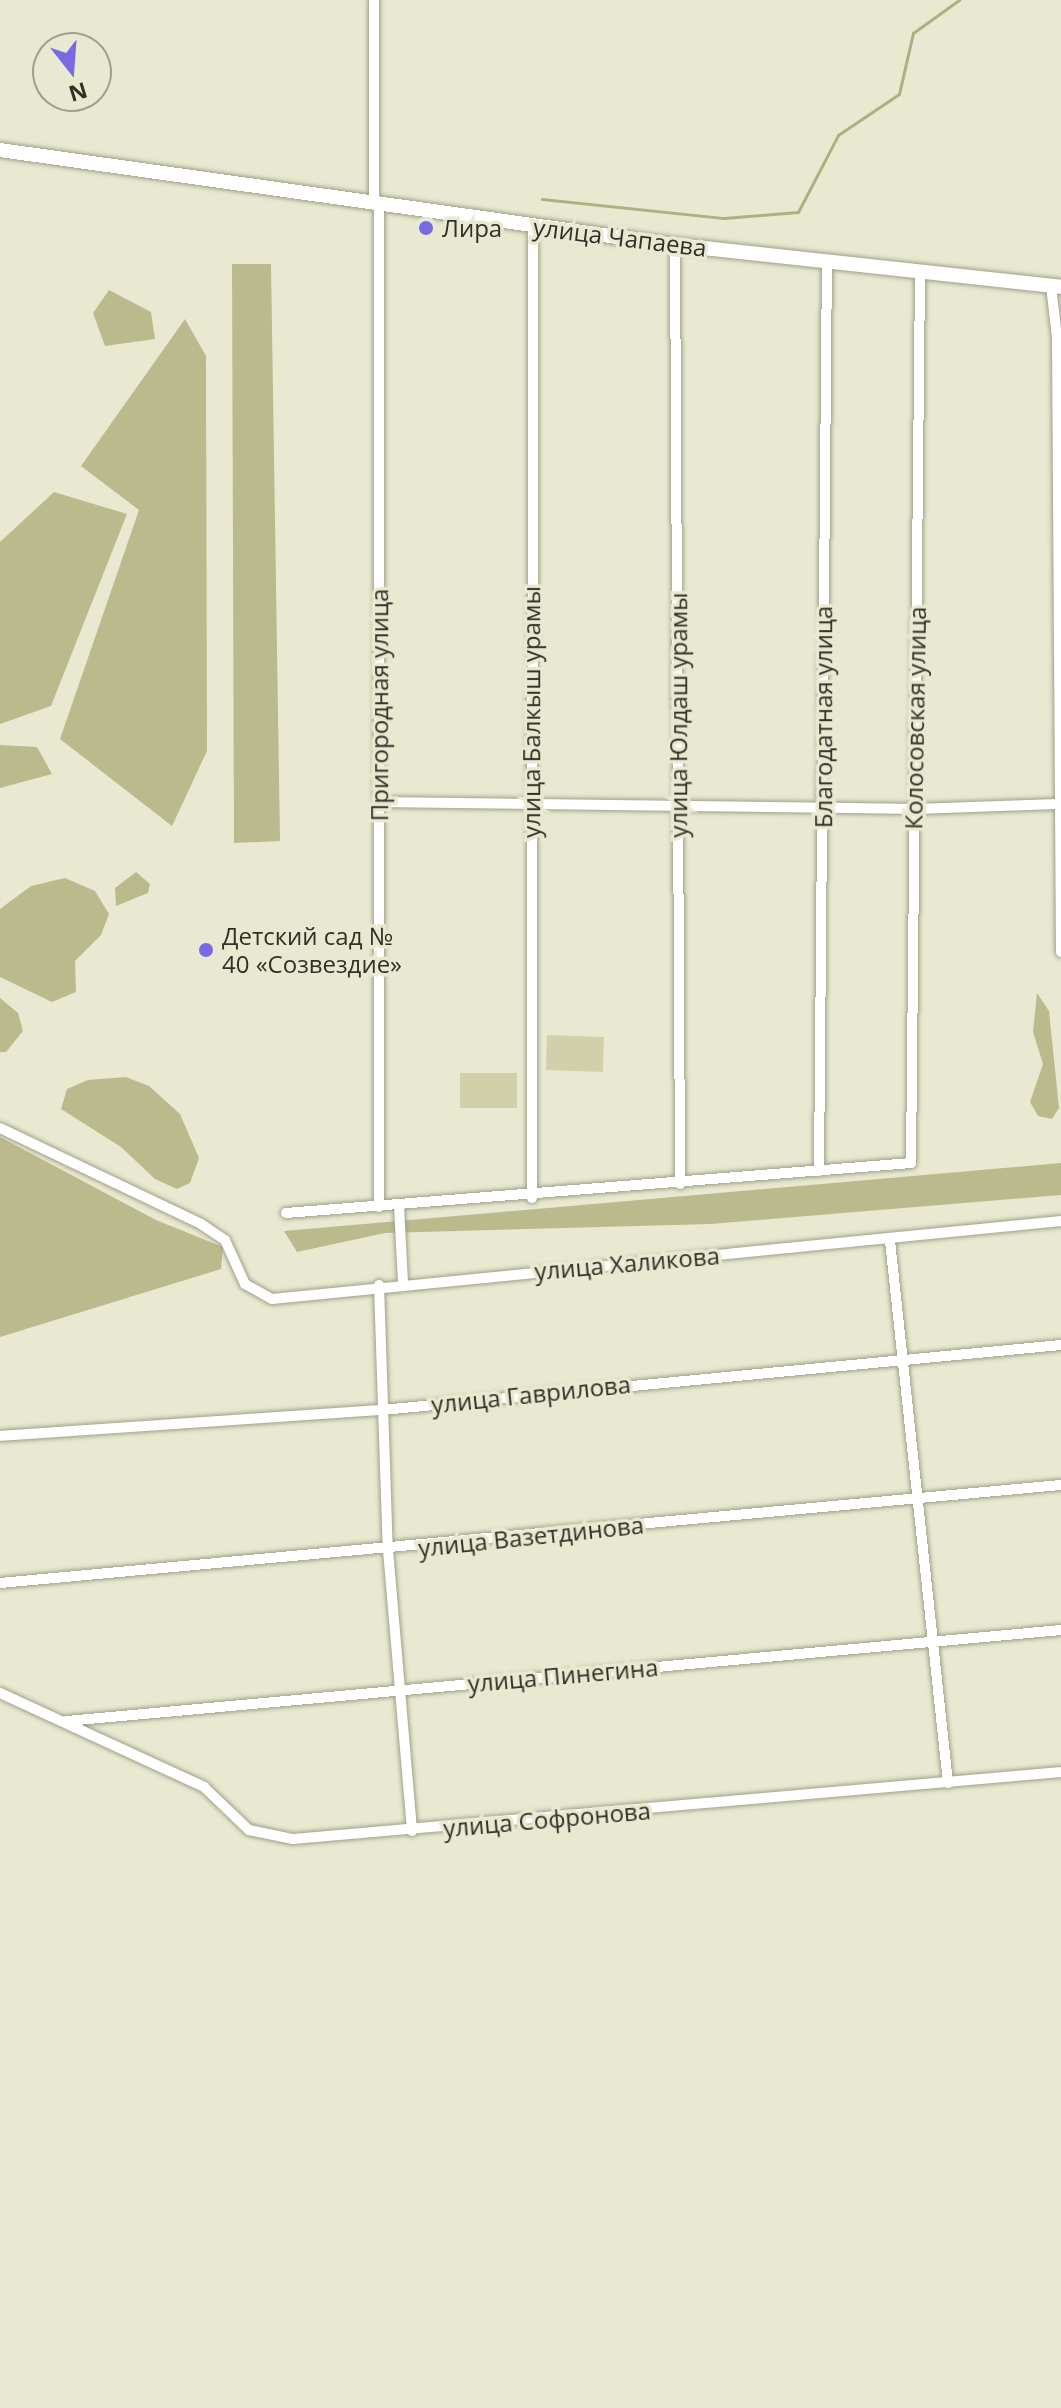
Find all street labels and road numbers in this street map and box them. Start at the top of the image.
street label: улица Чапаева [532,212,708,262]
street label: улица Балкыш урамы [517,586,545,838]
street label: Пригородная улица [365,589,393,821]
street label: улица Юлдаш урамы [664,592,692,838]
street label: Благодатная улица [809,606,837,828]
street label: Колосовская улица [899,606,931,830]
street label: улица Халикова [533,1241,721,1285]
street label: улица Гаврилова [430,1369,632,1419]
street label: улица Вазетдинова [417,1510,645,1562]
street label: улица Пинегина [467,1652,659,1698]
street label: улица Софронова [442,1796,652,1842]

